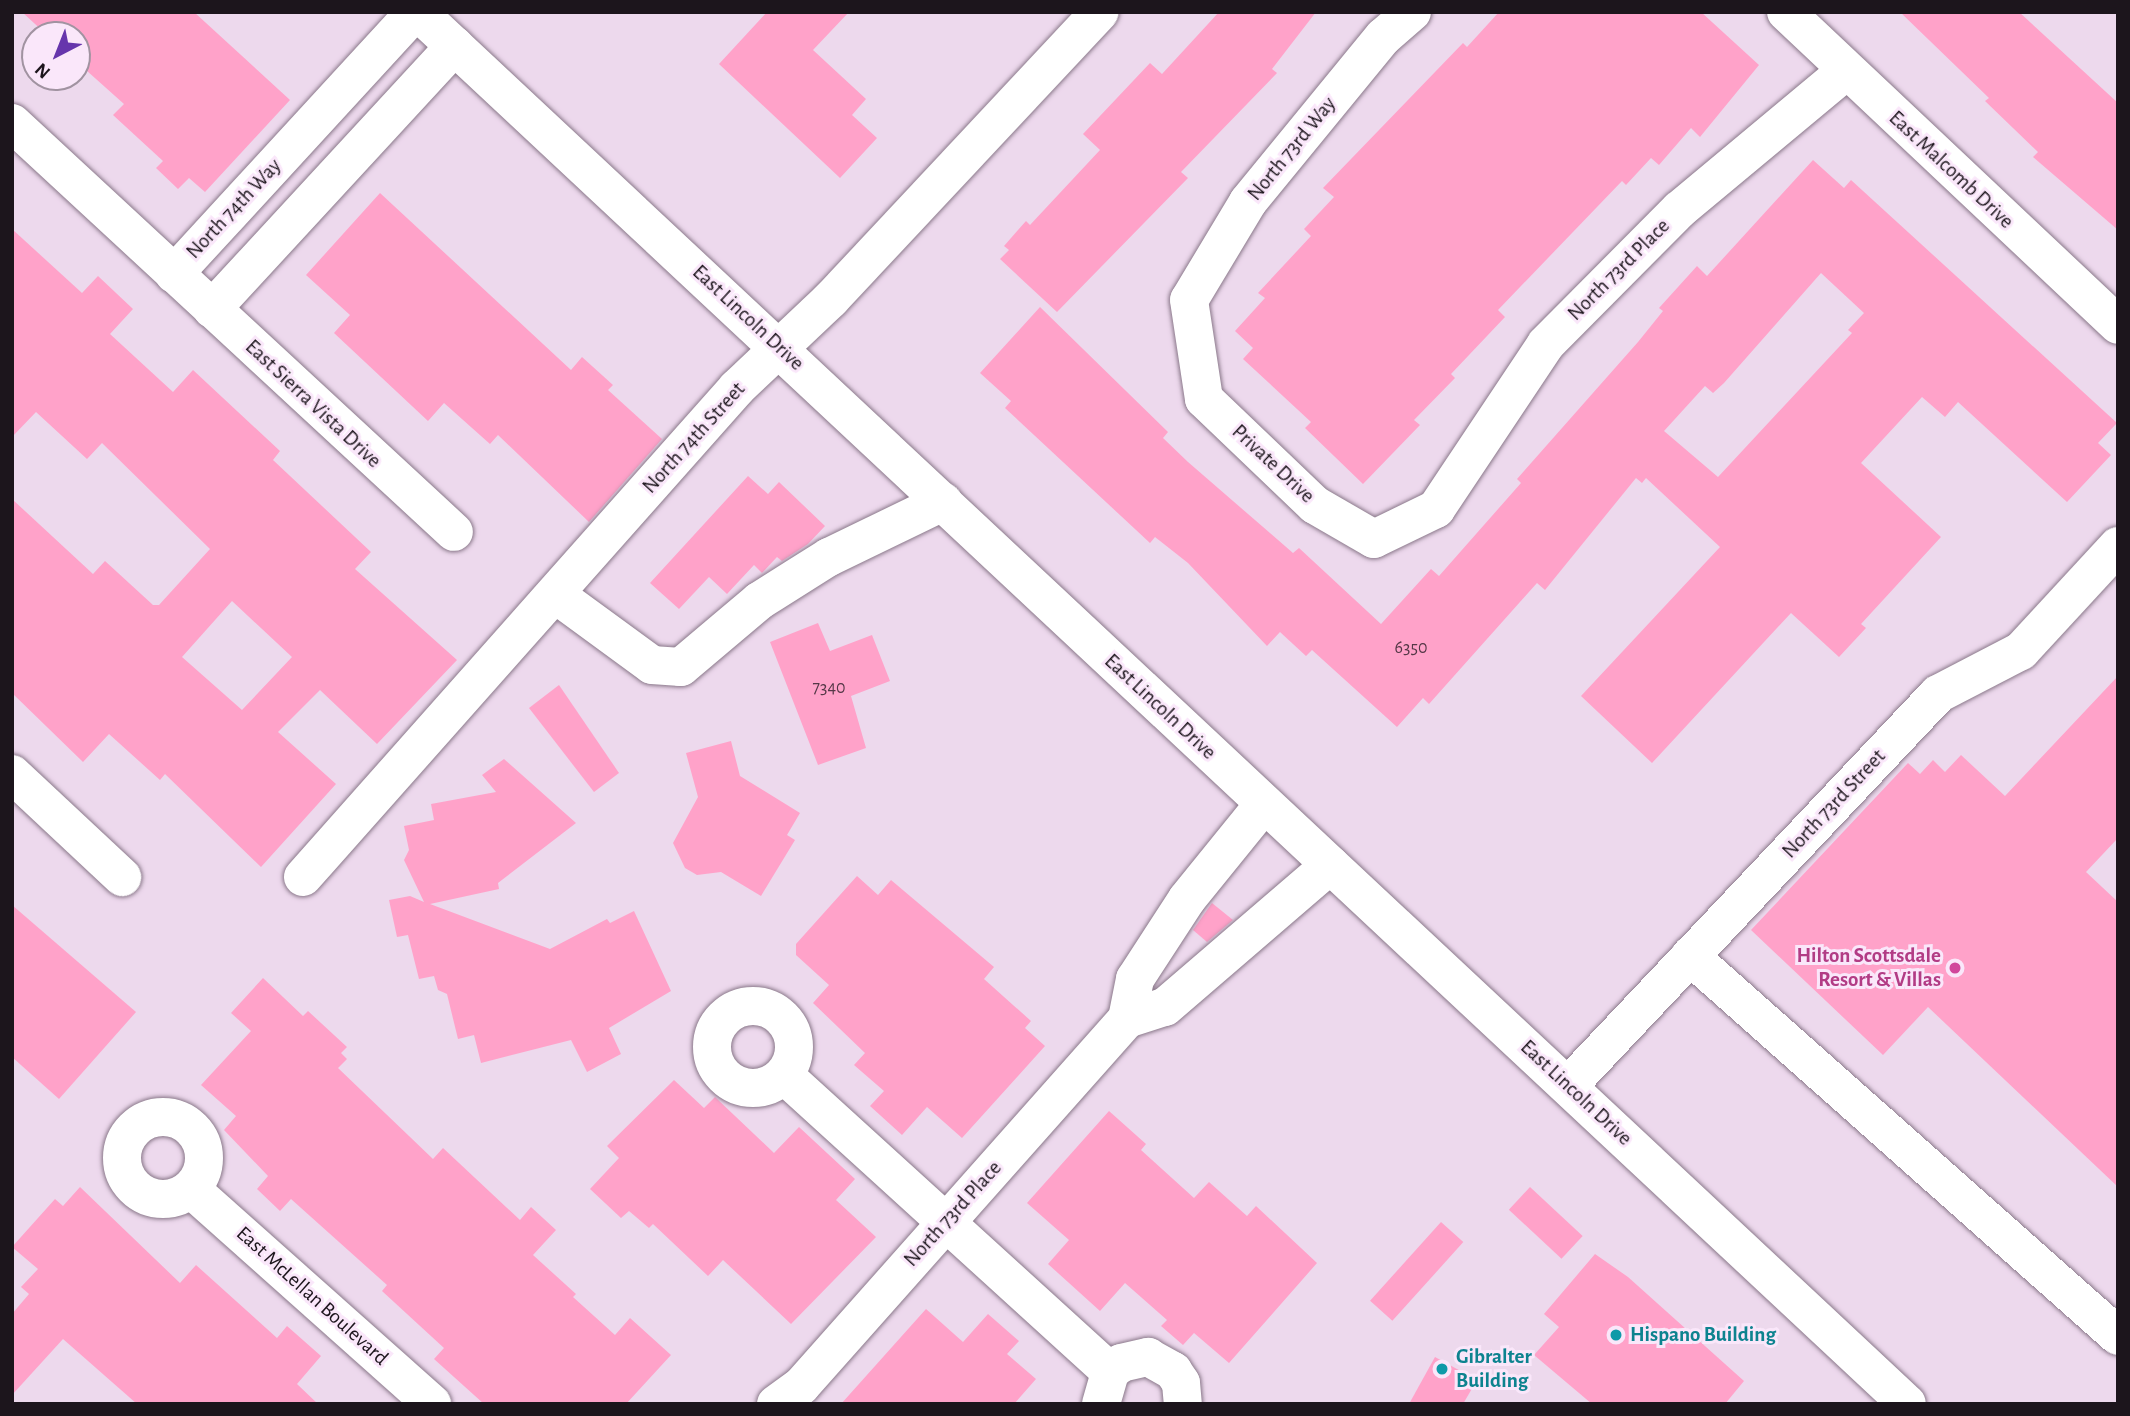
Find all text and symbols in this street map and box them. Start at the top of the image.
north arrow [21,21,91,91]
text: N [32,59,54,82]
street label: North 73rd Way [1242,92,1342,206]
street label: East Malcomb Drive [1883,106,2019,234]
street label: North 74th Way [181,154,287,264]
street label: North 73rd Place [1563,214,1675,326]
street label: East Lincoln Drive [687,260,809,376]
street label: East Sierra Vista Drive [240,335,386,473]
street label: North 74th Street [637,377,751,499]
street label: Private Drive [1226,419,1320,509]
house number: 6350 [1395,637,1427,659]
street label: East Lincoln Drive [1099,649,1221,765]
house number: 7340 [812,677,846,699]
street label: North 73rd Street [1777,744,1891,864]
place label: Hilton Scottsdale Resort & Villas [1796,943,1941,993]
marker: Hilton Scottsdale Resort & Villas [1947,960,1963,976]
street label: East Lincoln Drive [1515,1035,1637,1151]
street label: North 73rd Place [899,1156,1007,1272]
street label: East McLellan Boulevard [231,1221,393,1371]
place label: Hispano Building [1630,1322,1776,1348]
marker: Hispano Building [1608,1327,1624,1343]
place label: Gibralter Building [1456,1344,1532,1394]
marker: Gibralter Building [1434,1361,1450,1377]

